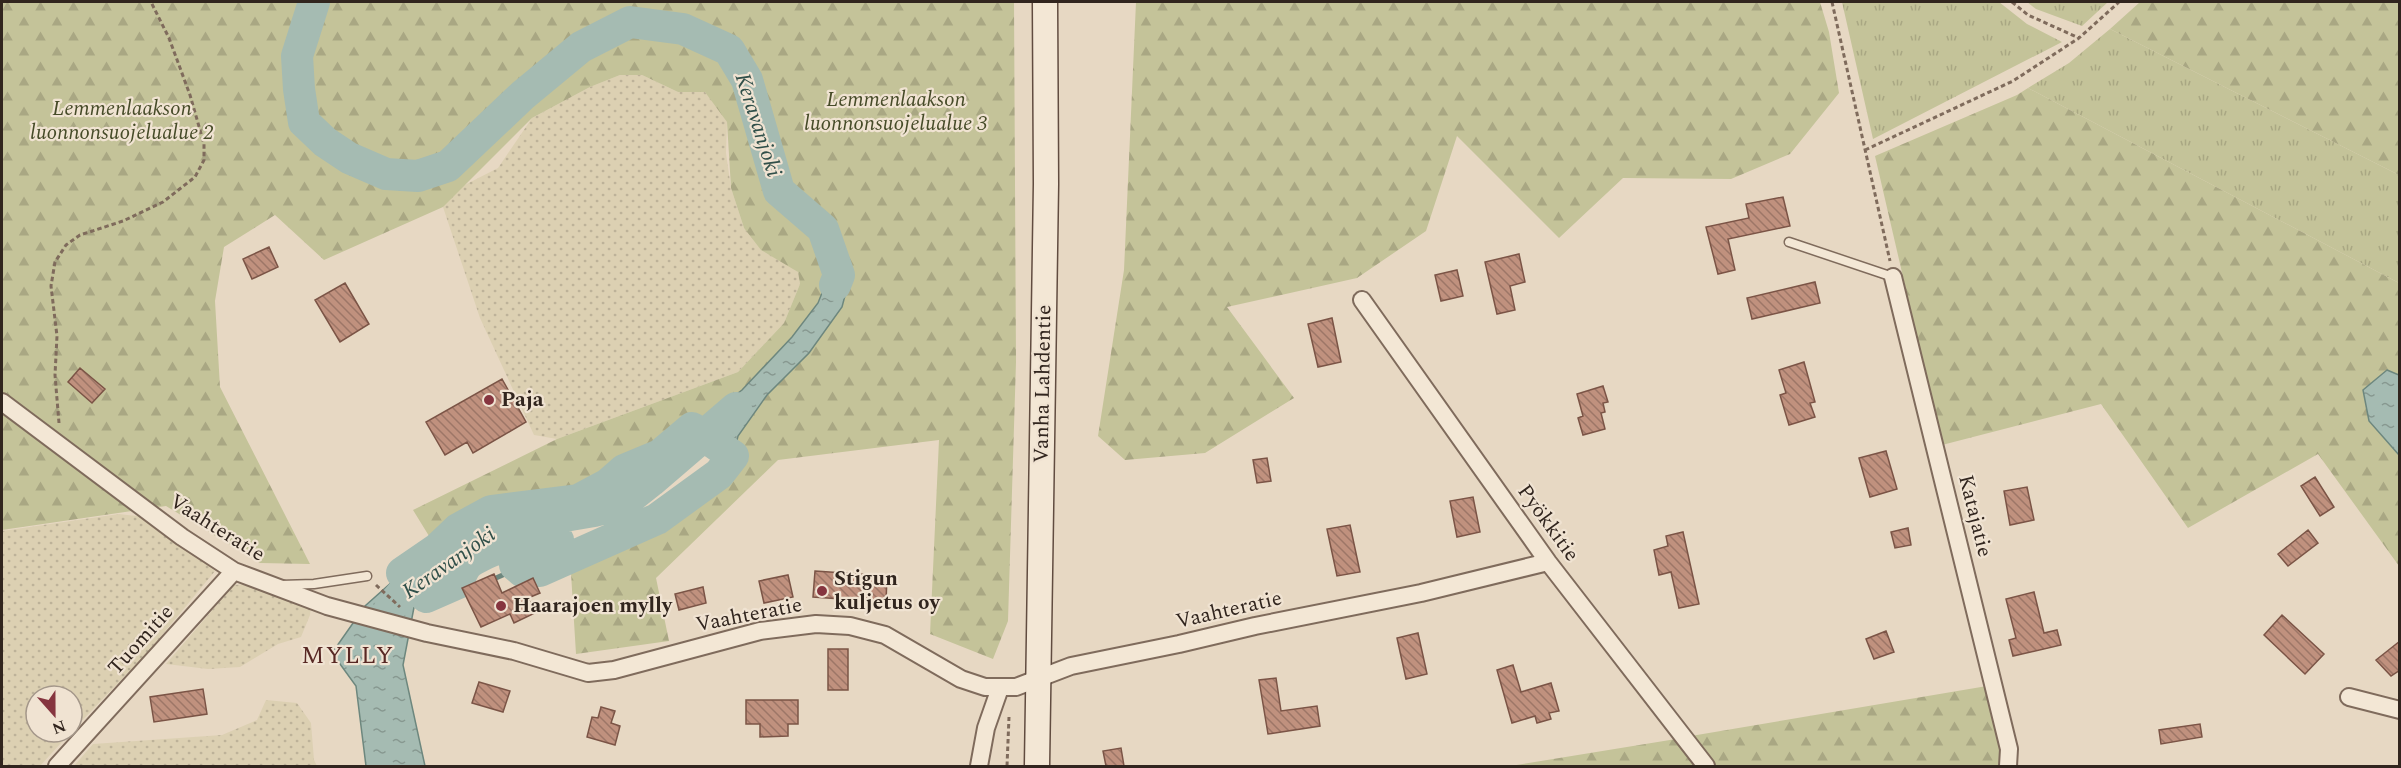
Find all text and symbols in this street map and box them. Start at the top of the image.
water label: Keravanjoki [726,69,790,181]
park label: Lemmenlaakson luonnonsuojelualue 3 [804,84,988,140]
park label: Lemmenlaakson luonnonsuojelualue 2 [30,93,214,149]
street label: Vanha Lahdentie [1026,304,1060,464]
place label: Paja [501,384,544,416]
marker: Paja [482,393,496,407]
street label: Katajatie [1949,472,2001,560]
street label: Pyökkitie [1509,478,1587,568]
street label: Vaahteratie [163,486,271,570]
water label: Keravanjoki [395,519,503,607]
place label: Stigun kuljetus oy [834,563,941,619]
street label: Vaahteratie [1173,582,1285,638]
marker: Stigun kuljetus oy [815,584,829,598]
street label: Vaahteratie [693,589,805,641]
place label: Haarajoen mylly [513,590,673,622]
street label: Tuomitie [100,597,182,683]
marker: Haarajoen mylly [494,599,508,613]
district label: MYLLY [301,638,395,674]
north arrow [24,684,84,744]
text: N [49,714,69,741]

